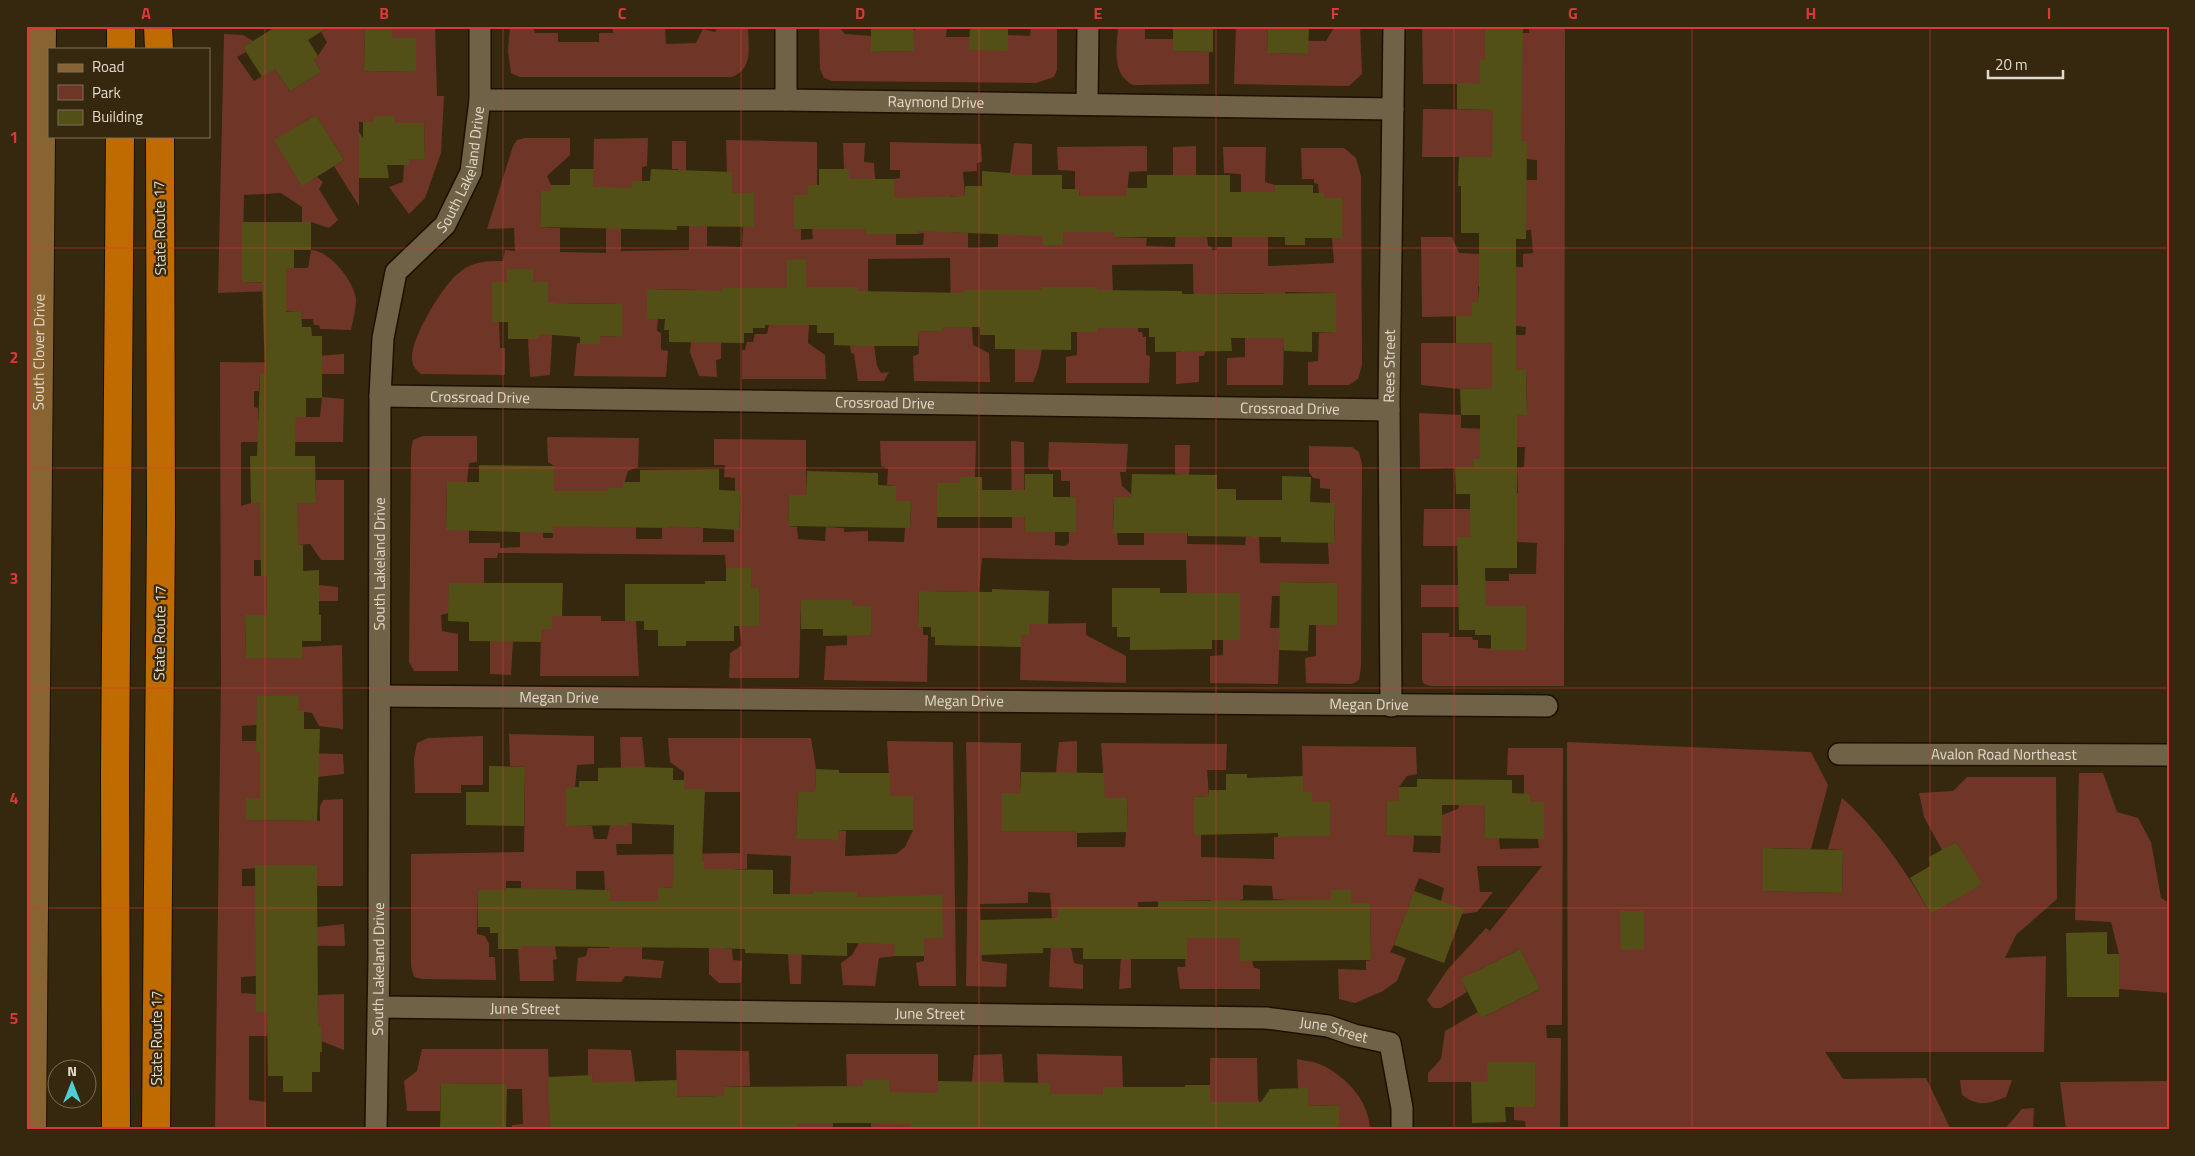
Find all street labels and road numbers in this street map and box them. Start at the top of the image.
street label: Raymond Drive [888,90,984,114]
street label: South Lakeland Drive [431,105,490,238]
street label: State Route 17 [147,180,172,276]
street label: South Clover Drive [27,294,51,410]
street label: Rees Street [1377,328,1401,403]
street label: Crossroad Drive [430,385,530,409]
street label: Crossroad Drive [835,390,935,415]
street label: Crossroad Drive [1240,396,1340,420]
street label: South Lakeland Drive [368,497,391,631]
street label: State Route 17 [147,585,172,681]
street label: Megan Drive [519,685,599,709]
street label: Megan Drive [924,689,1004,712]
street label: Megan Drive [1329,692,1409,716]
street label: Avalon Road Northeast [1931,742,2078,766]
street label: South Lakeland Drive [366,902,390,1036]
street label: State Route 17 [145,991,168,1085]
street label: June Street [490,996,561,1020]
street label: June Street [895,1001,966,1025]
street label: June Street [1298,1010,1371,1049]

